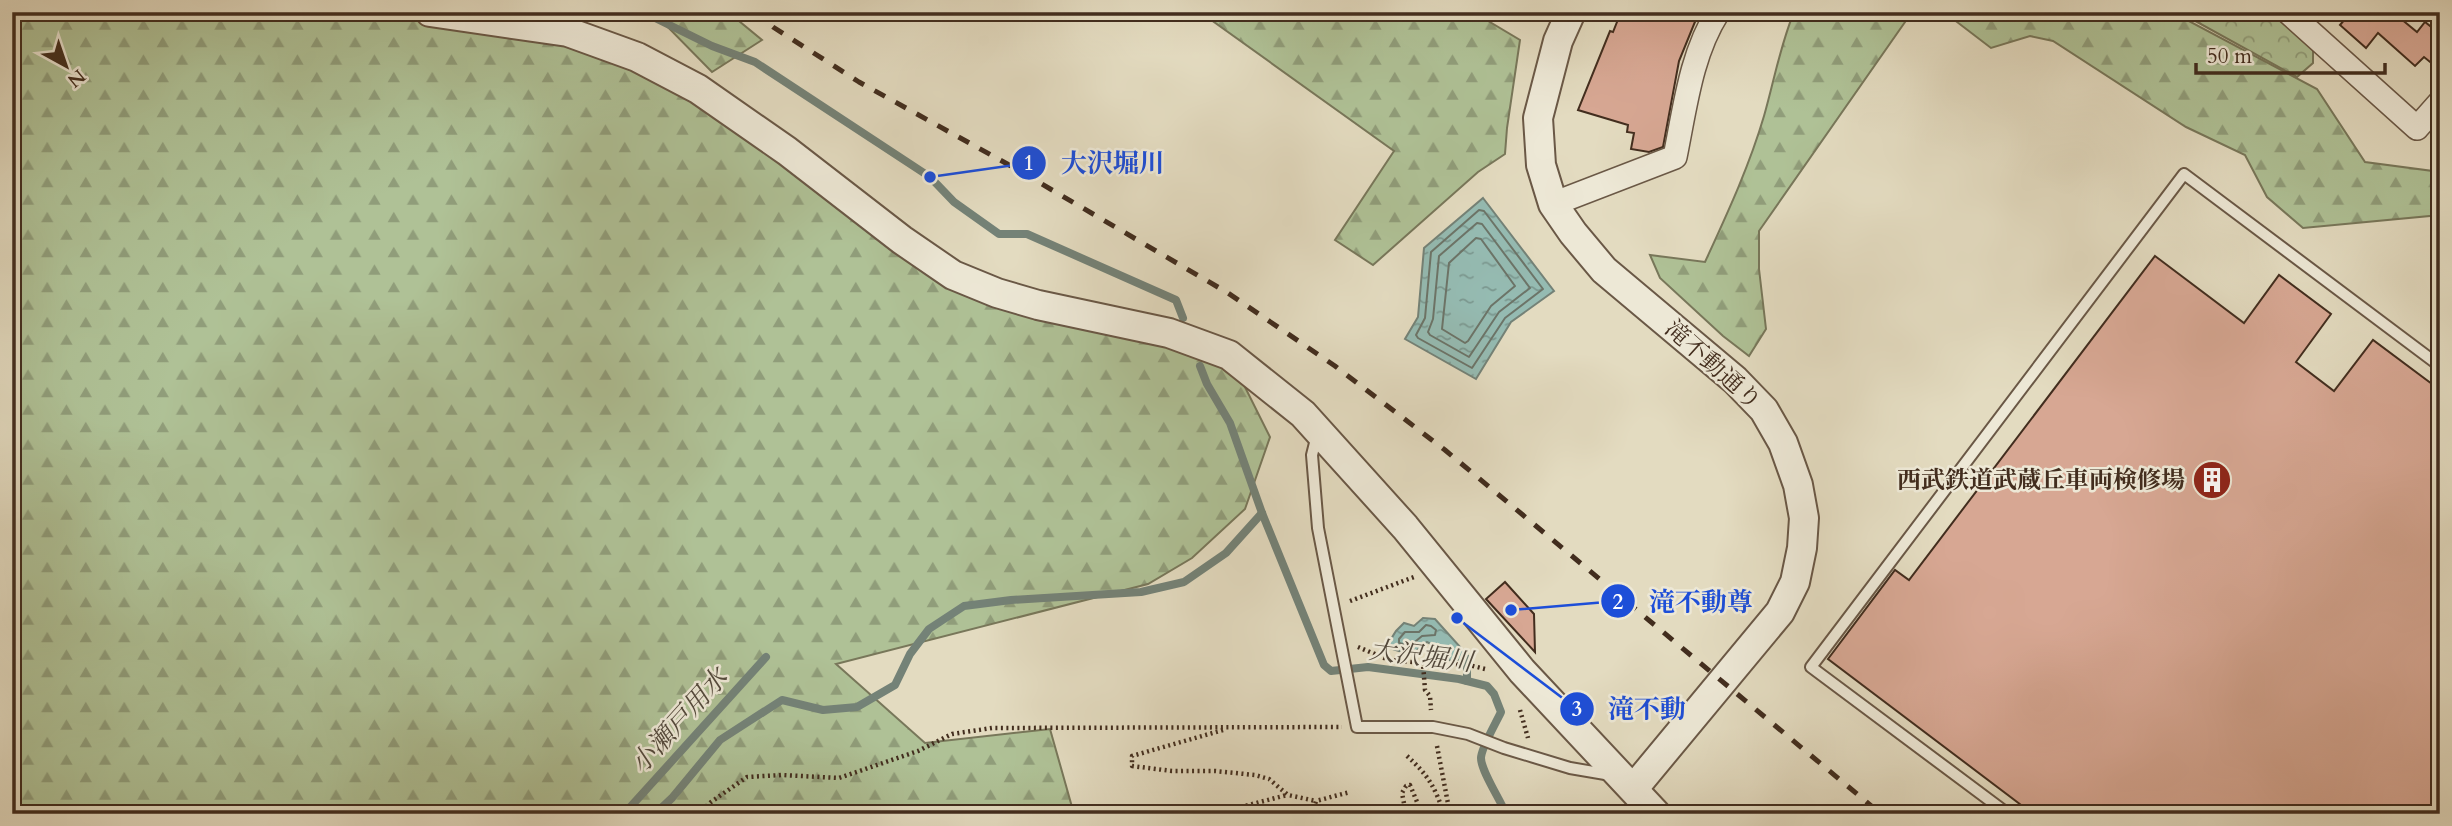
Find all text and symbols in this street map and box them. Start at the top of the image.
north arrow [32,32,102,102]
scale bar [2196,32,2386,76]
text: 50 m [2207,42,2252,71]
text: N [61,63,91,94]
callout: 大沢堀川 [1012,140,1179,187]
text: 大沢堀川 [1061,146,1165,181]
text: 1 [1024,149,1034,178]
street label: 滝不動通り [1657,313,1769,417]
building icon: 西武鉄道武蔵丘車両検修場 [2191,459,2233,501]
place label: 西武鉄道武蔵丘車両検修場 [1897,464,2185,497]
callout: 滝不動尊 [1600,578,1767,625]
text: 滝不動尊 [1649,585,1753,620]
text: 2 [1613,588,1624,617]
water label: 大沢堀川 [1367,632,1478,680]
water label: 小瀬戸用水 [622,659,738,781]
callout: 滝不動 [1559,685,1700,732]
text: 滝不動 [1608,692,1686,727]
text: 3 [1572,695,1582,724]

